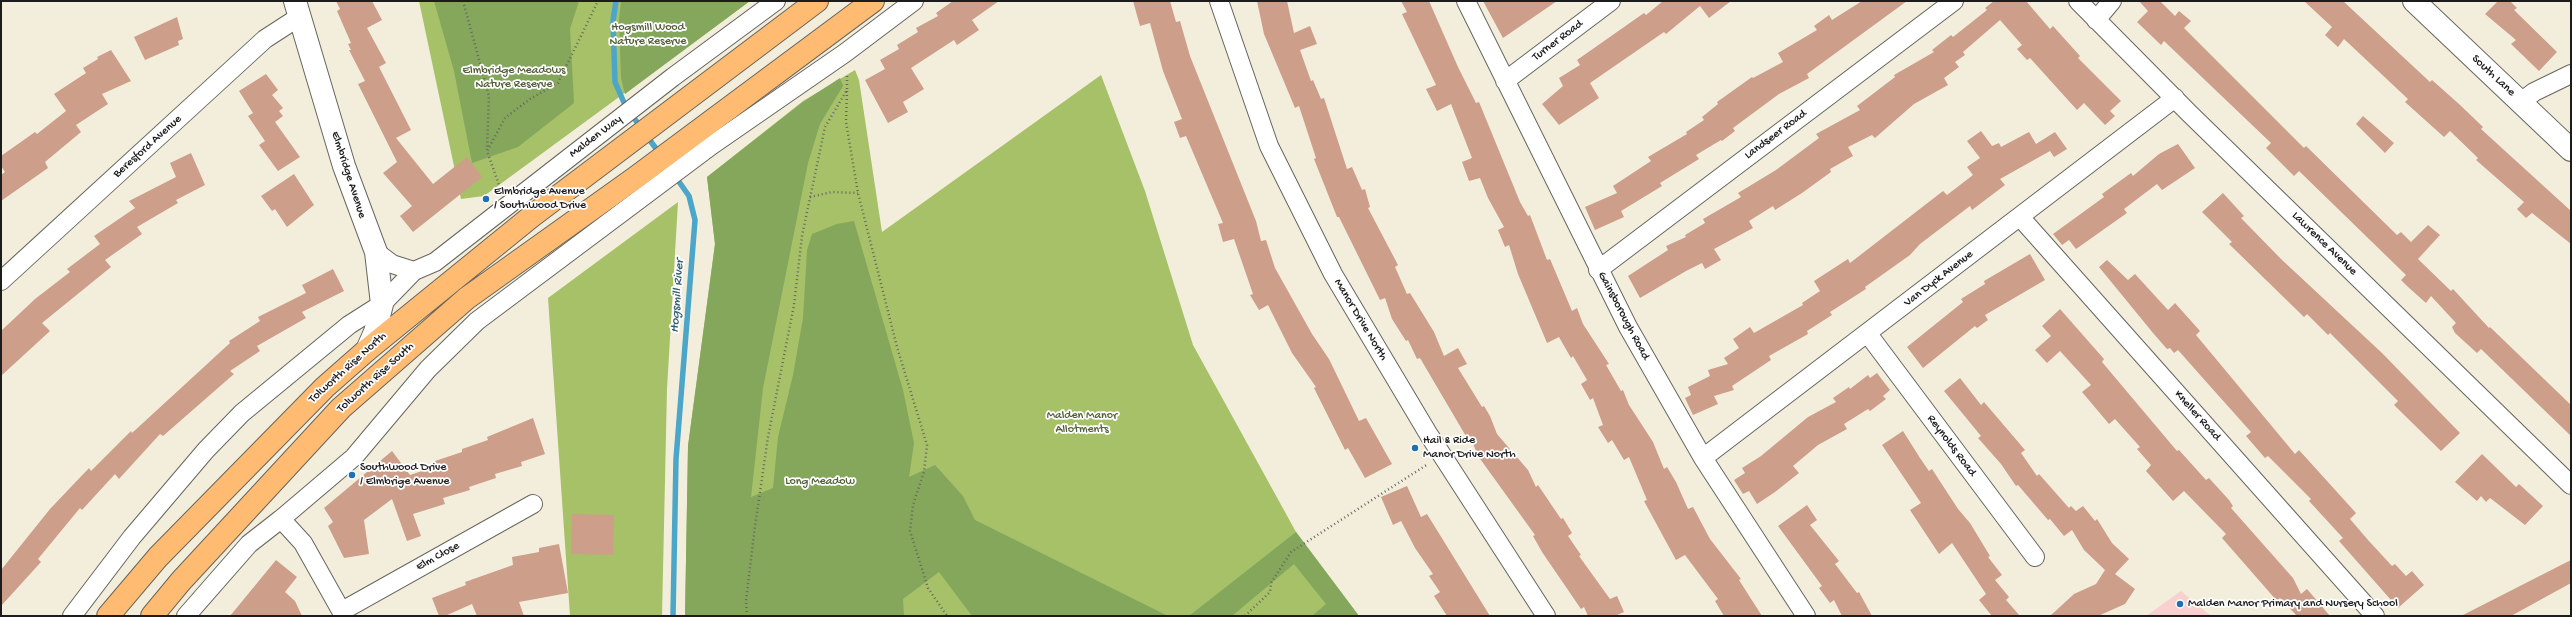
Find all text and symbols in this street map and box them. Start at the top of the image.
street label: Turner Road [1530,17,1586,65]
park label: Hogsmill Wood Nature Reserve [609,21,687,49]
street label: South Lane [2468,52,2518,100]
park label: Elmbridge Meadows Nature Reserve [463,64,565,92]
street label: Landseer Road [1742,107,1810,163]
street label: Beresford Avenue [111,112,185,182]
street label: Malden Way [567,113,625,161]
street label: Elmbridge Avenue [327,130,369,220]
place label: Elmbridge Avenue / Southwood Drive [494,185,586,213]
marker: Elmbridge Avenue / Southwood Drive [481,194,491,204]
street label: Lawrence Avenue [2288,209,2360,279]
street label: Van Dyck Avenue [1901,247,1977,311]
water label: Hogsmill River [668,259,688,333]
street label: Gainsborough Road [1594,269,1652,363]
street label: Manor Drive North [1330,277,1390,363]
street label: Tolworth Rise North [306,329,390,407]
street label: Tolworth Rise South [335,340,417,416]
street label: Kneller Road [2170,388,2224,444]
park label: Malden Manor Allotments [1047,409,1117,437]
street label: Reynolds Road [1923,412,1979,480]
place label: Hail & Ride Manor Drive North [1423,434,1516,462]
marker: Hail & Ride Manor Drive North [1410,443,1420,453]
place label: Southwood Drive / Elmbrige Avenue [360,461,449,489]
marker: Southwood Drive / Elmbrige Avenue [347,470,357,480]
park label: Long Meadow [785,475,855,489]
street label: Elm Close [414,539,462,575]
place label: Malden Manor Primary and Nursery School [2188,597,2398,611]
marker: Malden Manor Primary and Nursery School [2175,599,2185,609]

